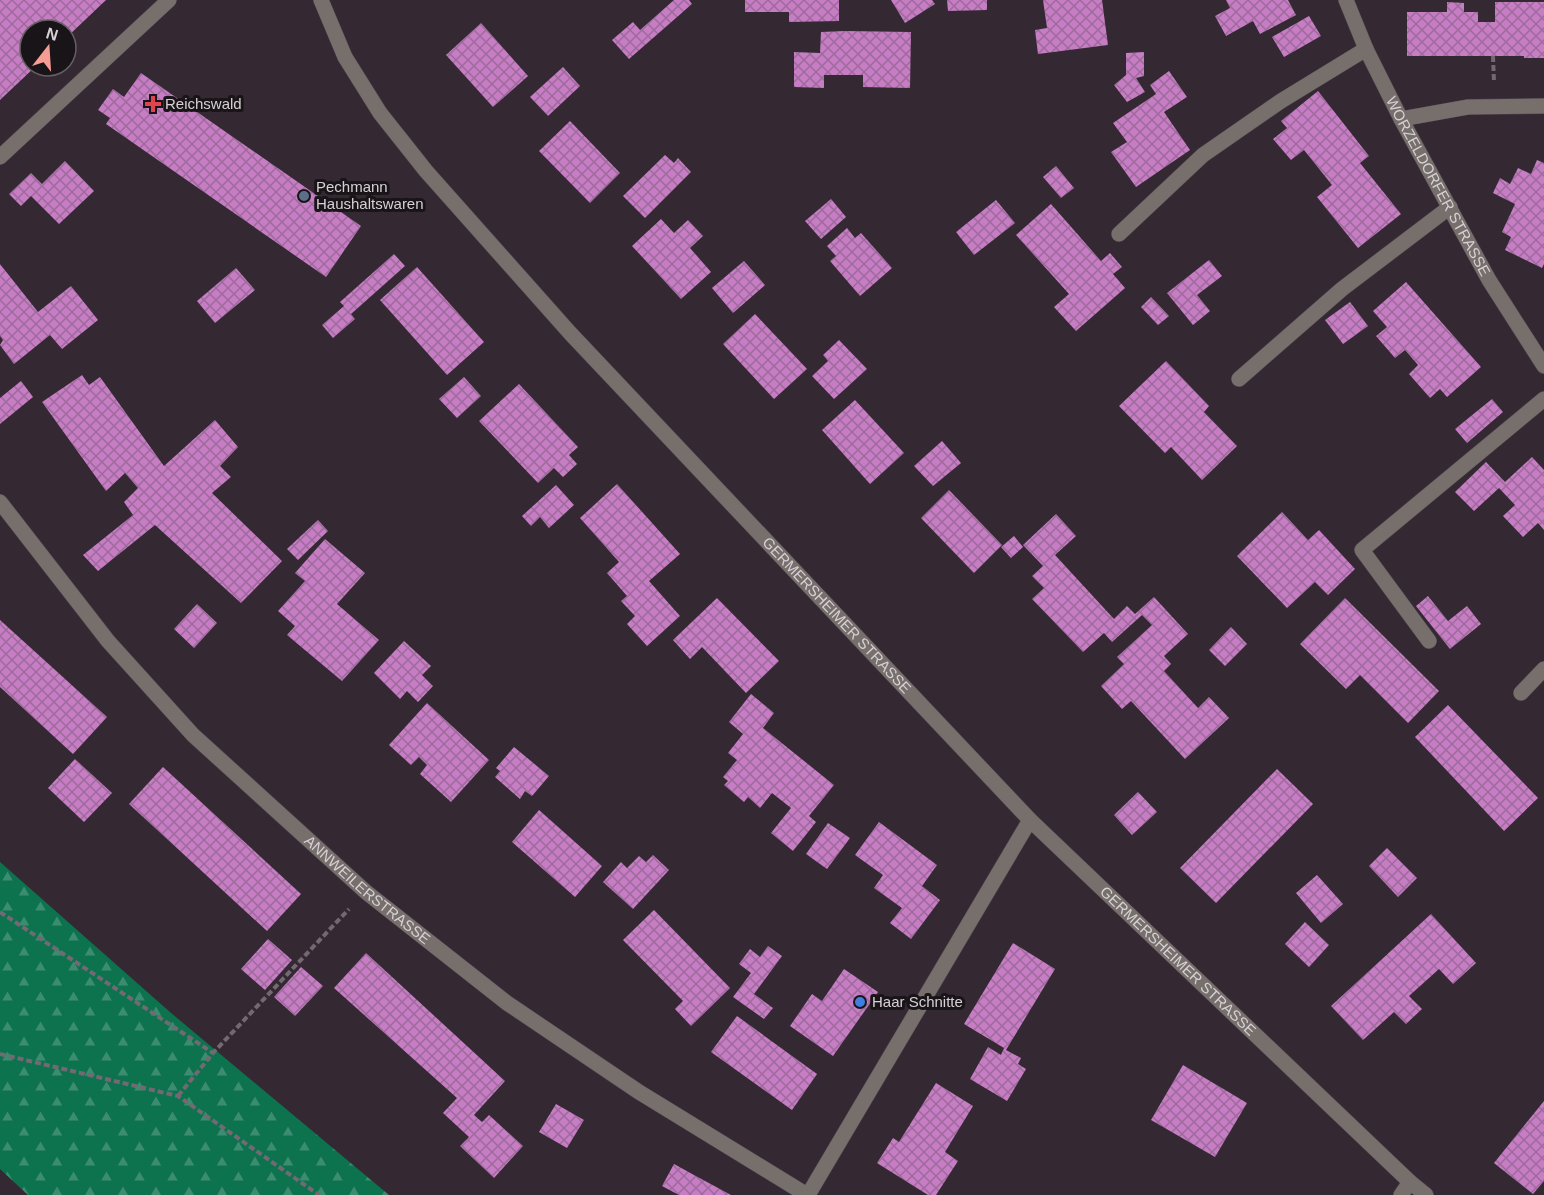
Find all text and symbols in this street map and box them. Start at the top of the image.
north arrow [18,18,78,78]
text: N [44,24,60,44]
street label: WORZELDORFER STRASSE [1383,93,1494,279]
place label: Reichswald [165,95,242,112]
marker: Reichswald [146,97,160,111]
place label: Pechmann Haushaltswaren [316,178,424,212]
marker: Pechmann Haushaltswaren [297,189,311,203]
street label: GERMERSHEIMER STRASSE [759,533,915,697]
street label: ANNWEILERSTRASSE [301,832,434,947]
street label: GERMERSHEIMER STRASSE [1097,883,1260,1039]
place label: Haar Schnitte [872,993,963,1010]
marker: Haar Schnitte [853,995,867,1009]

